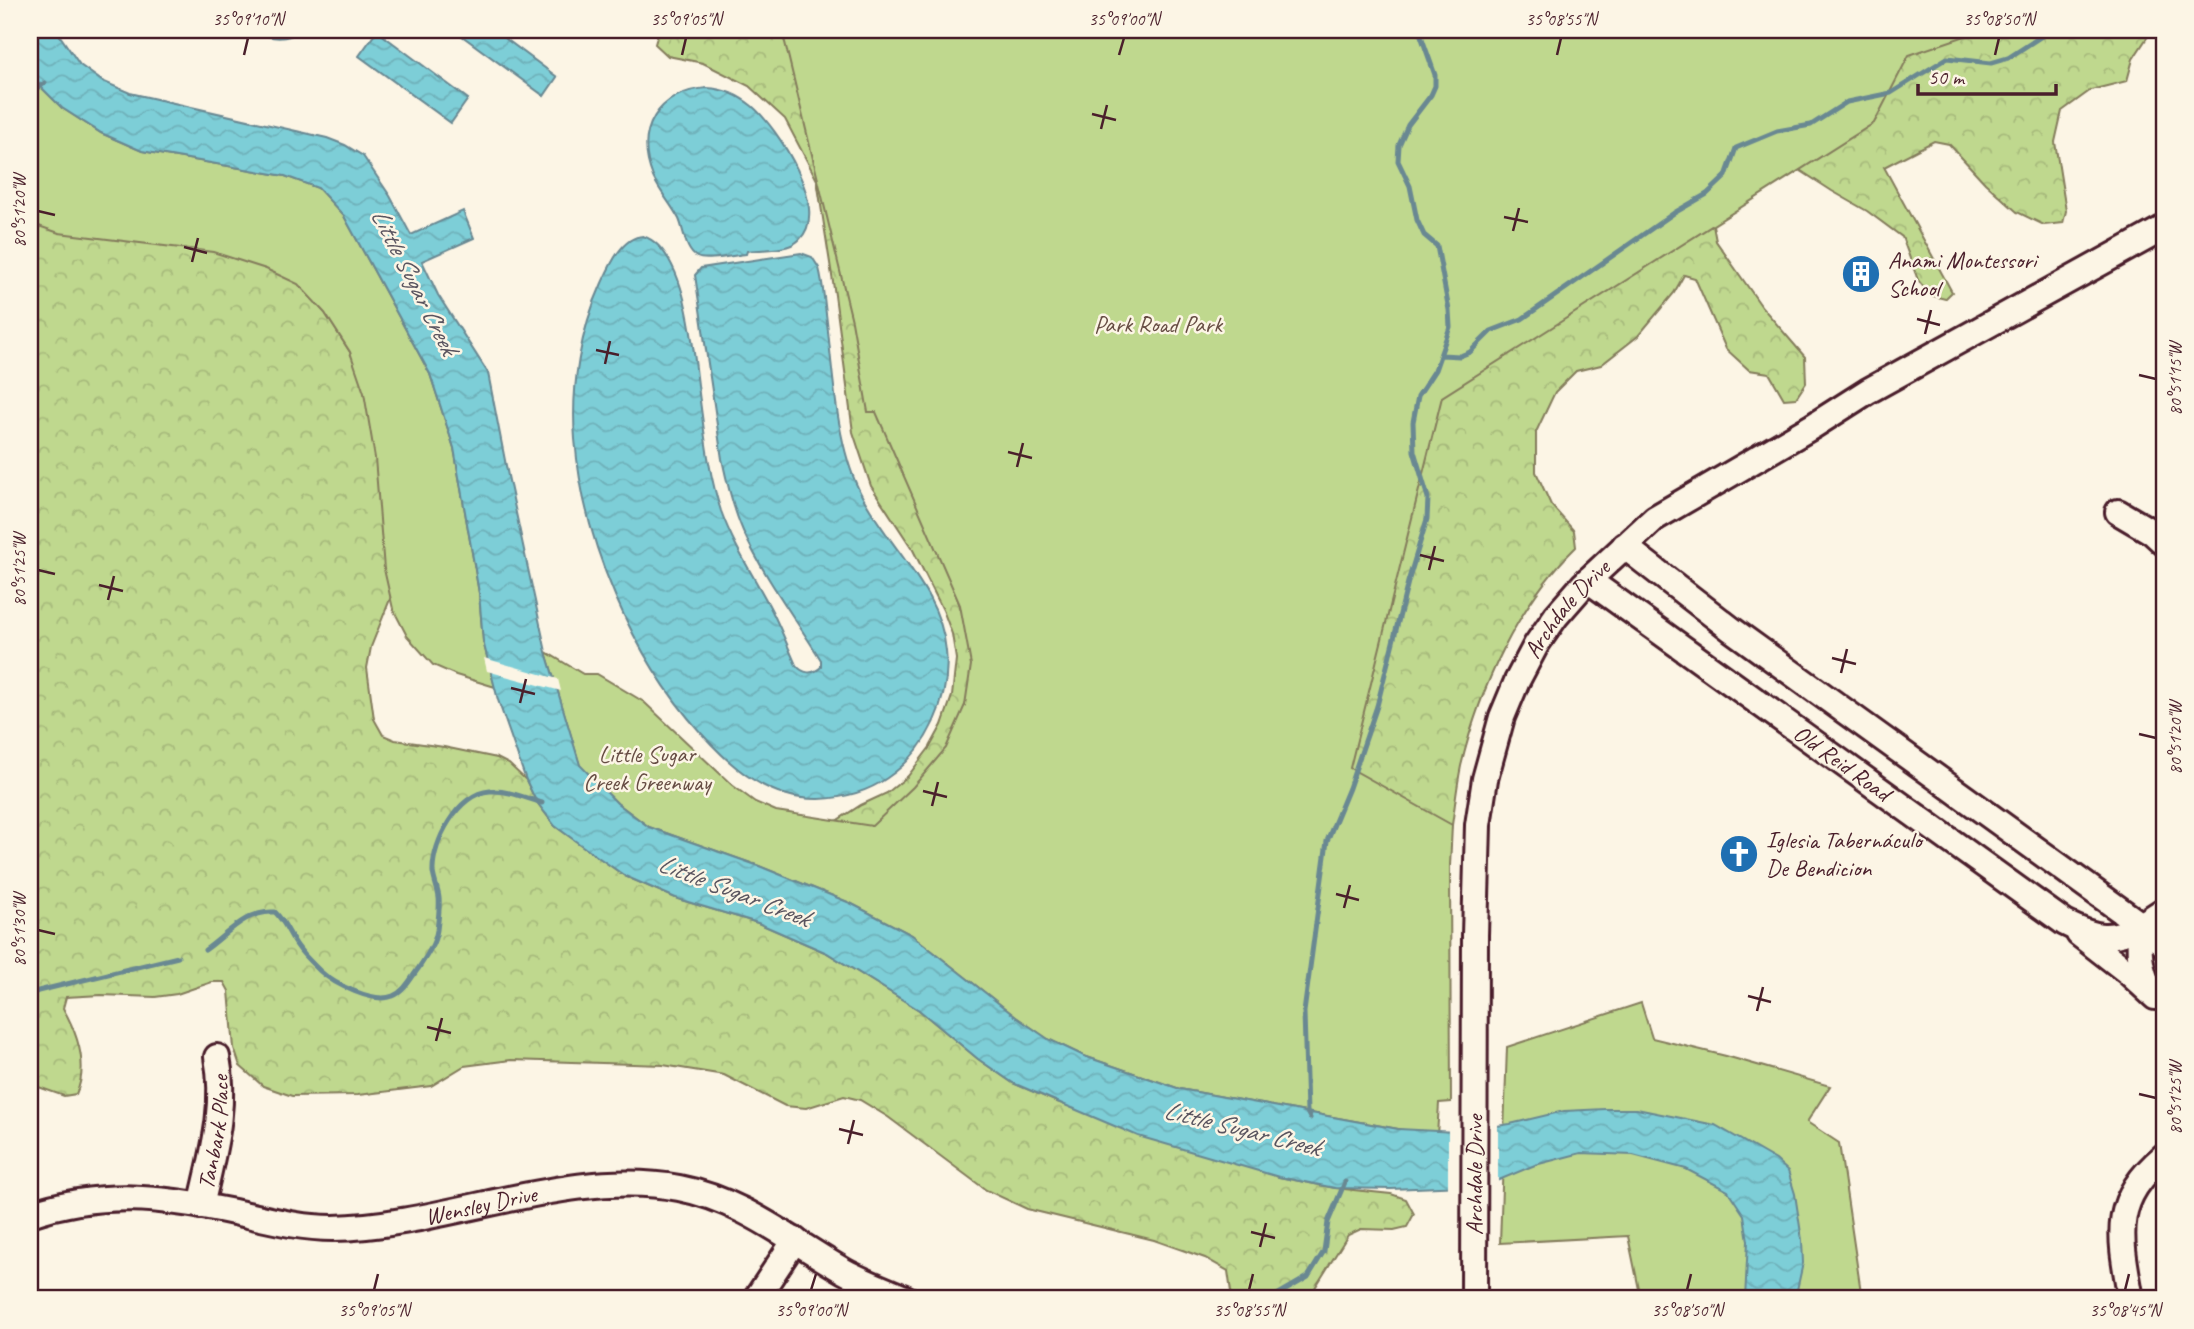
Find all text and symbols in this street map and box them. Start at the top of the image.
text: 35°09'10"N [213,8,287,30]
text: 35°09'05"N [651,8,725,30]
text: 35°09'00"N [1089,8,1163,30]
text: 35°08'55"N [1526,8,1600,30]
text: 35°08'50"N [1964,8,2038,30]
scale bar [1918,52,2056,96]
text: 50 m [1928,64,1966,90]
text: 80°51'20"W [8,171,30,248]
water label: Little Sugar Creek [364,203,467,364]
place label: Anami Montessori School [1888,245,2040,303]
building icon: Anami Montessori School [1840,253,1882,295]
park label: Park Road Park [1094,309,1224,339]
text: 80°51'15"W [2164,339,2186,416]
text: 80°51'25"W [8,530,30,607]
street label: Archdale Drive [1517,551,1618,663]
text: 80°51'20"W [2164,698,2186,775]
street label: Old Reid Road [1788,718,1899,810]
park label: Little Sugar Creek Greenway [583,739,712,797]
place label: Iglesia Tabernáculo De Bendicion [1766,825,1924,883]
church icon: Iglesia Tabernáculo De Bendicion [1718,833,1760,875]
water label: Little Sugar Creek [654,847,818,936]
text: 80°51'30"W [8,890,30,967]
text: 80°51'25"W [2164,1058,2186,1135]
street label: Tanbark Place [190,1072,235,1192]
water label: Little Sugar Creek [1161,1093,1328,1165]
street label: Archdale Drive [1459,1113,1490,1235]
street label: Wensley Drive [422,1178,541,1232]
text: 35°09'05"N [339,1299,413,1321]
text: 35°09'00"N [776,1299,850,1321]
text: 35°08'55"N [1214,1299,1288,1321]
text: 35°08'50"N [1652,1299,1726,1321]
text: 35°08'45"N [2090,1299,2164,1321]

